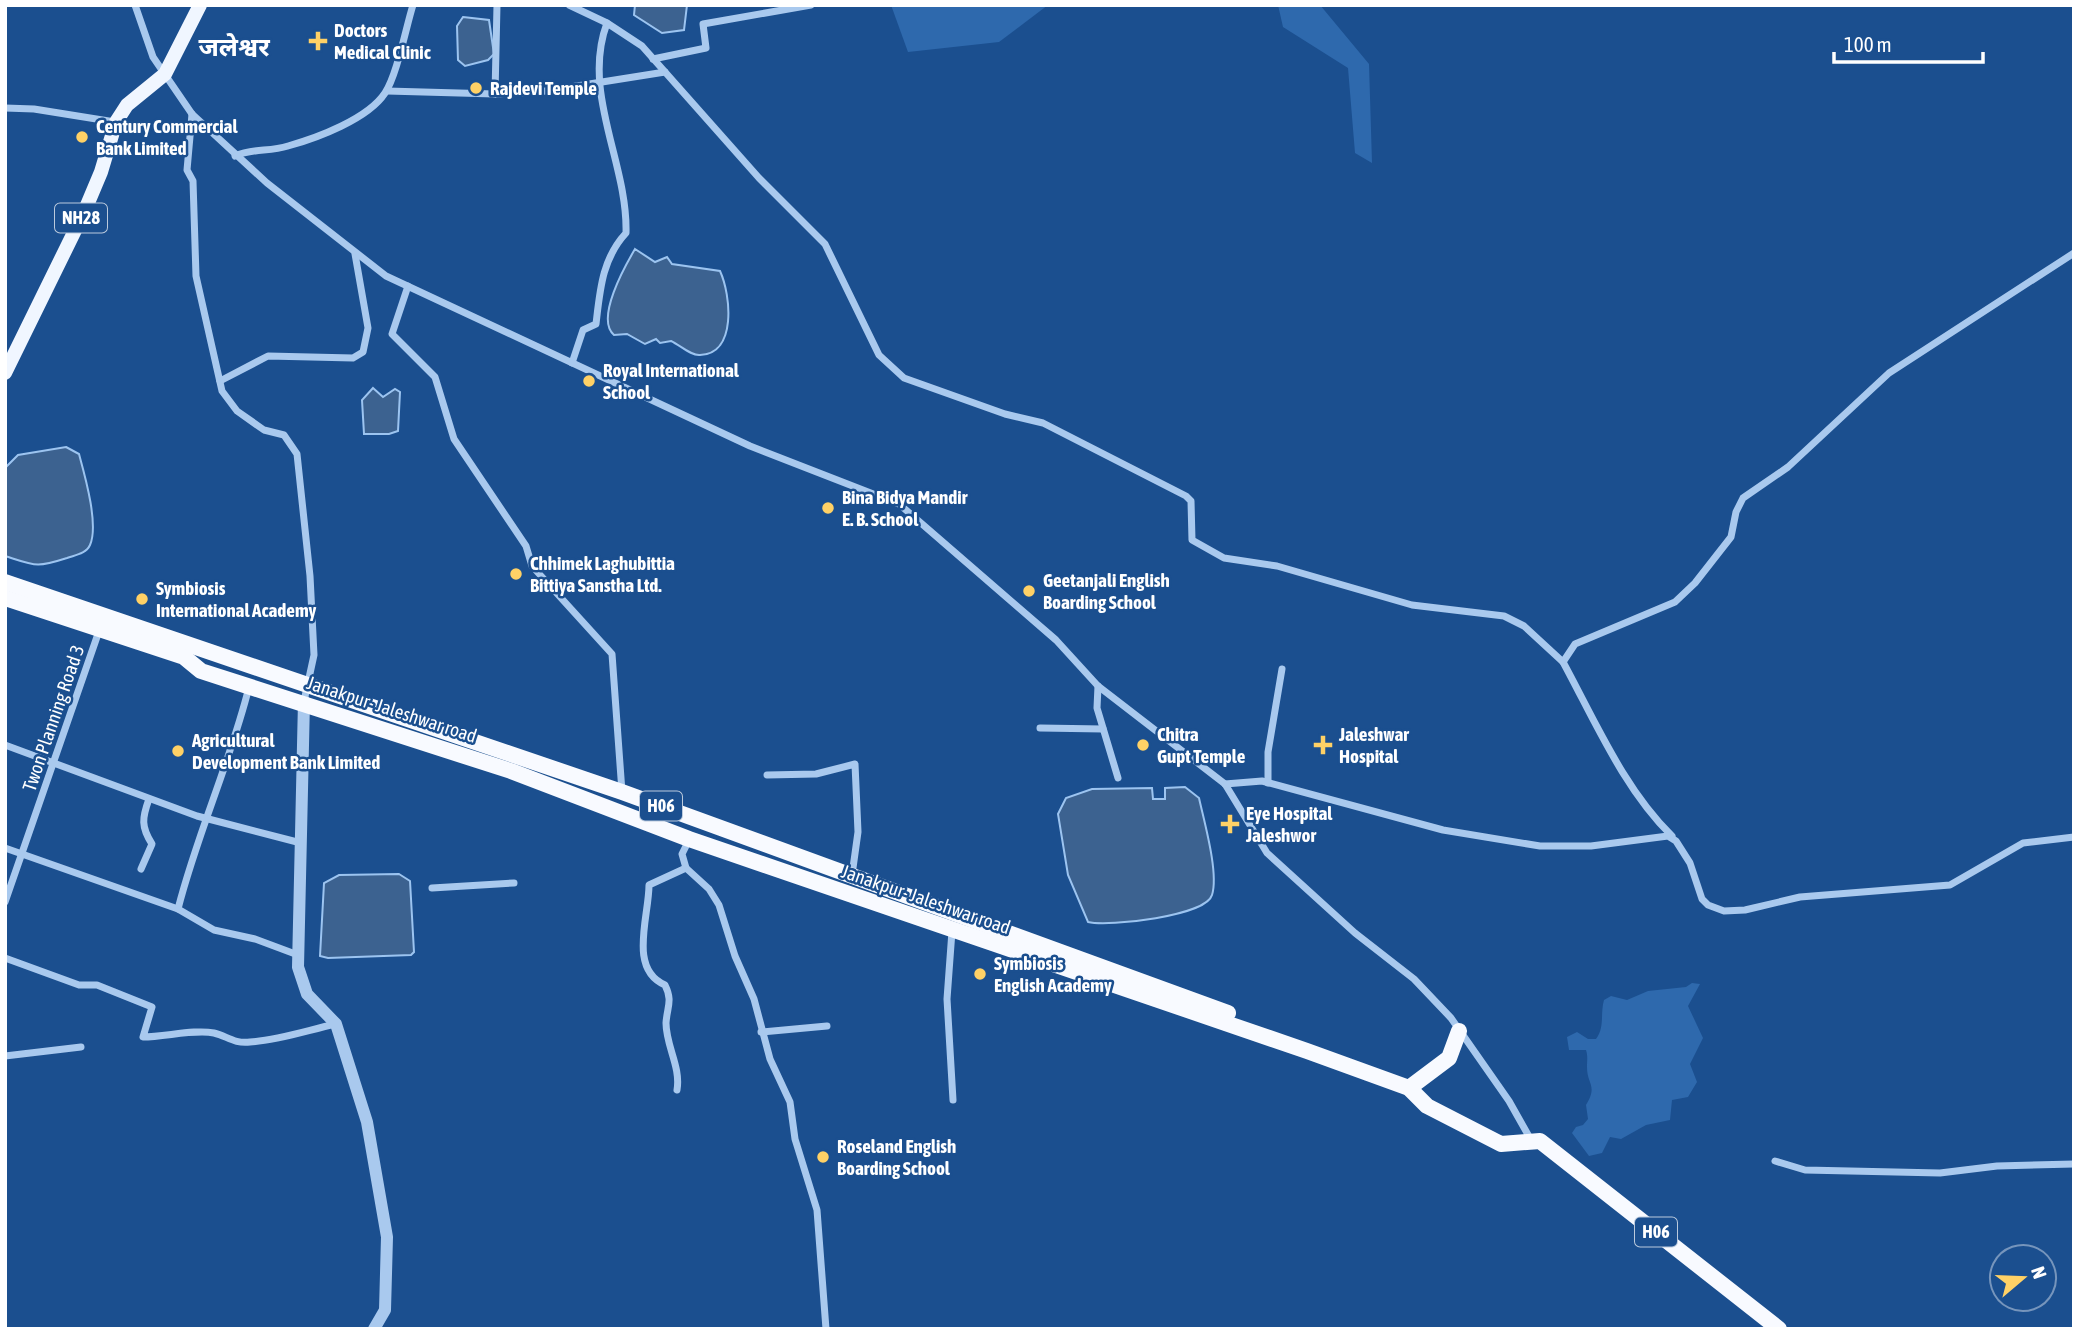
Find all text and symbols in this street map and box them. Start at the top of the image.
place label: Doctors Medical Clinic [334,19,431,63]
scale bar [1834,21,1983,65]
marker: Doctors Medical Clinic [308,31,328,51]
district label: जलेश्वर [198,32,270,62]
text: 100 m [1844,32,1892,56]
place label: Rajdevi Temple [490,77,597,99]
marker: Rajdevi Temple [468,80,484,96]
place label: Century Commercial Bank Limited [96,115,238,159]
marker: Century Commercial Bank Limited [74,129,90,145]
road number: NH28 [55,204,107,232]
place label: Royal International School [603,359,740,403]
marker: Royal International School [581,373,597,389]
place label: Bina Bidya Mandir E. B. School [842,486,968,530]
marker: Bina Bidya Mandir E. B. School [820,500,836,516]
place label: Chhimek Laghubittia Bittiya Sanstha Ltd. [530,552,675,596]
marker: Chhimek Laghubittia Bittiya Sanstha Ltd. [508,566,524,582]
place label: Geetanjali English Boarding School [1043,569,1170,613]
place label: Symbiosis International Academy [156,577,317,621]
marker: Geetanjali English Boarding School [1021,583,1037,599]
marker: Symbiosis International Academy [134,591,150,607]
street label: Twon Planning Road 3 [18,642,88,794]
street label: Janakpur- Jaleshwar road [304,671,480,747]
place label: Chitra Gupt Temple [1157,723,1246,767]
place label: Jaleshwar Hospital [1338,723,1409,767]
place label: Agricultural Development Bank Limited [191,729,380,773]
marker: Jaleshwar Hospital [1313,735,1333,755]
marker: Chitra Gupt Temple [1135,737,1151,753]
marker: Agricultural Development Bank Limited [170,743,186,759]
road number: H06 [640,792,682,820]
place label: Eye Hospital Jaleshwor [1245,802,1333,846]
marker: Eye Hospital Jaleshwor [1220,814,1240,834]
street label: Janakpur- Jaleshwar road [839,860,1013,938]
place label: Symbiosis English Academy [994,952,1112,996]
marker: Symbiosis English Academy [972,966,988,982]
place label: Roseland English Boarding School [837,1135,956,1179]
marker: Roseland English Boarding School [815,1149,831,1165]
road number: H06 [1635,1218,1677,1246]
north arrow [1988,1243,2058,1313]
text: N [2027,1264,2051,1281]

